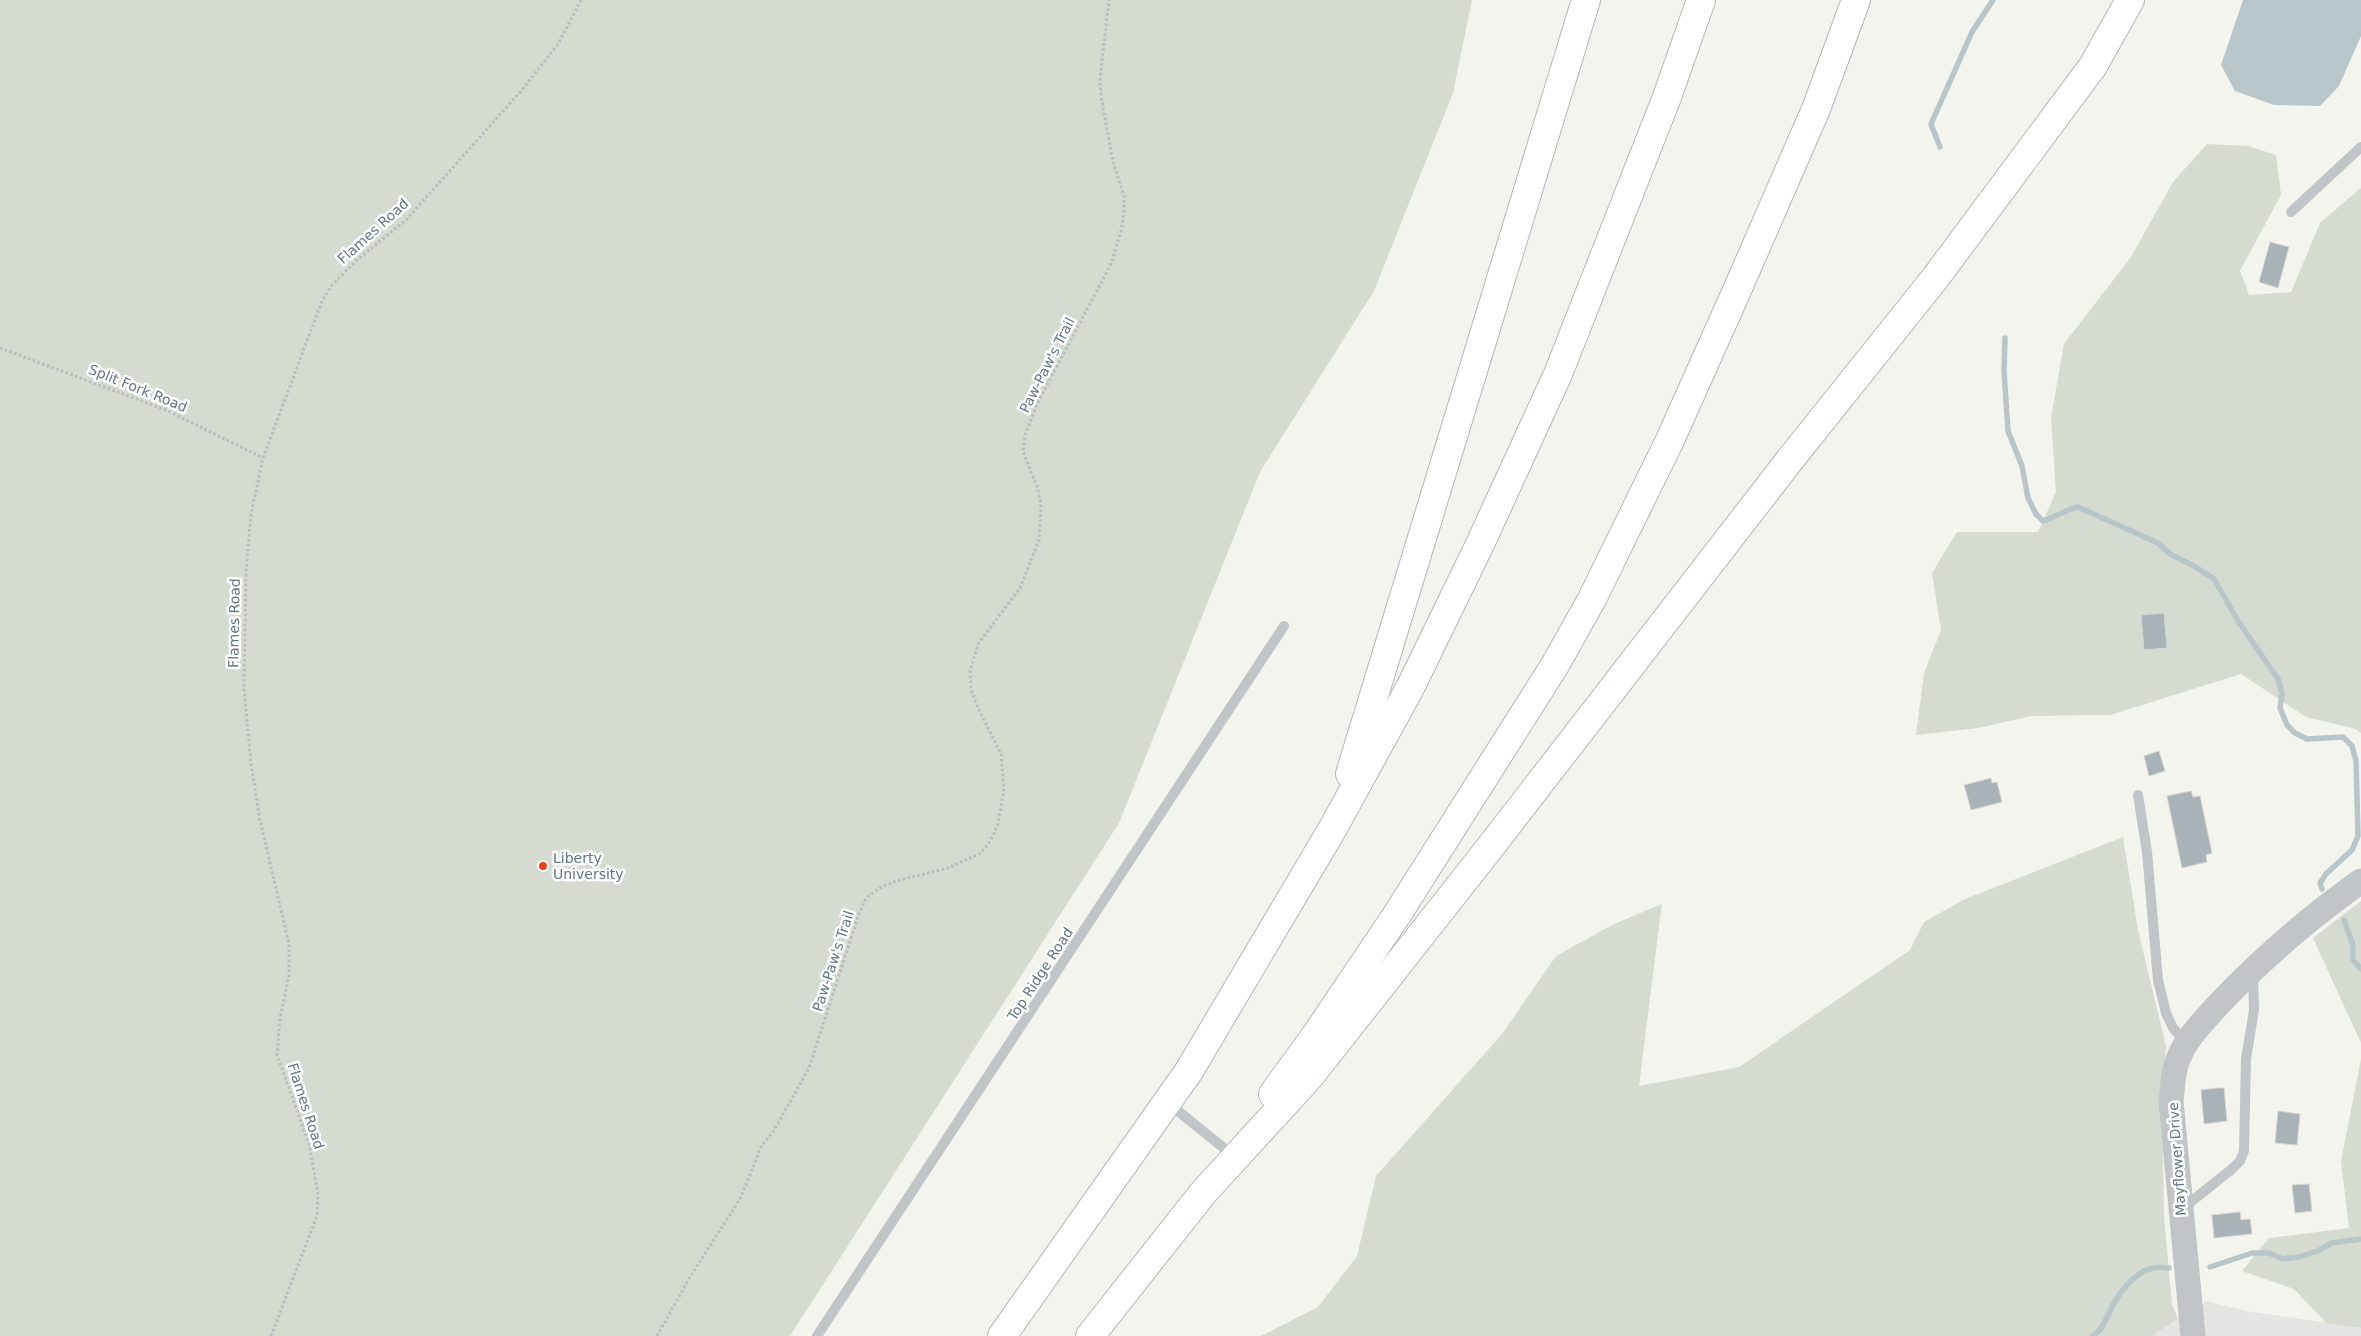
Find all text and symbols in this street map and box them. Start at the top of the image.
street label: Flames Road [334,195,412,267]
street label: Paw-Paw's Trail [1016,315,1078,415]
street label: Split Fork Road [86,361,190,415]
street label: Flames Road [225,578,243,668]
place label: Liberty University [553,850,624,882]
marker: Liberty University [537,860,549,872]
street label: Paw-Paw's Trail [809,909,857,1013]
street label: Top Ridge Road [1003,924,1076,1024]
street label: Flames Road [285,1061,327,1151]
street label: Mayflower Drive [2165,1102,2189,1216]

